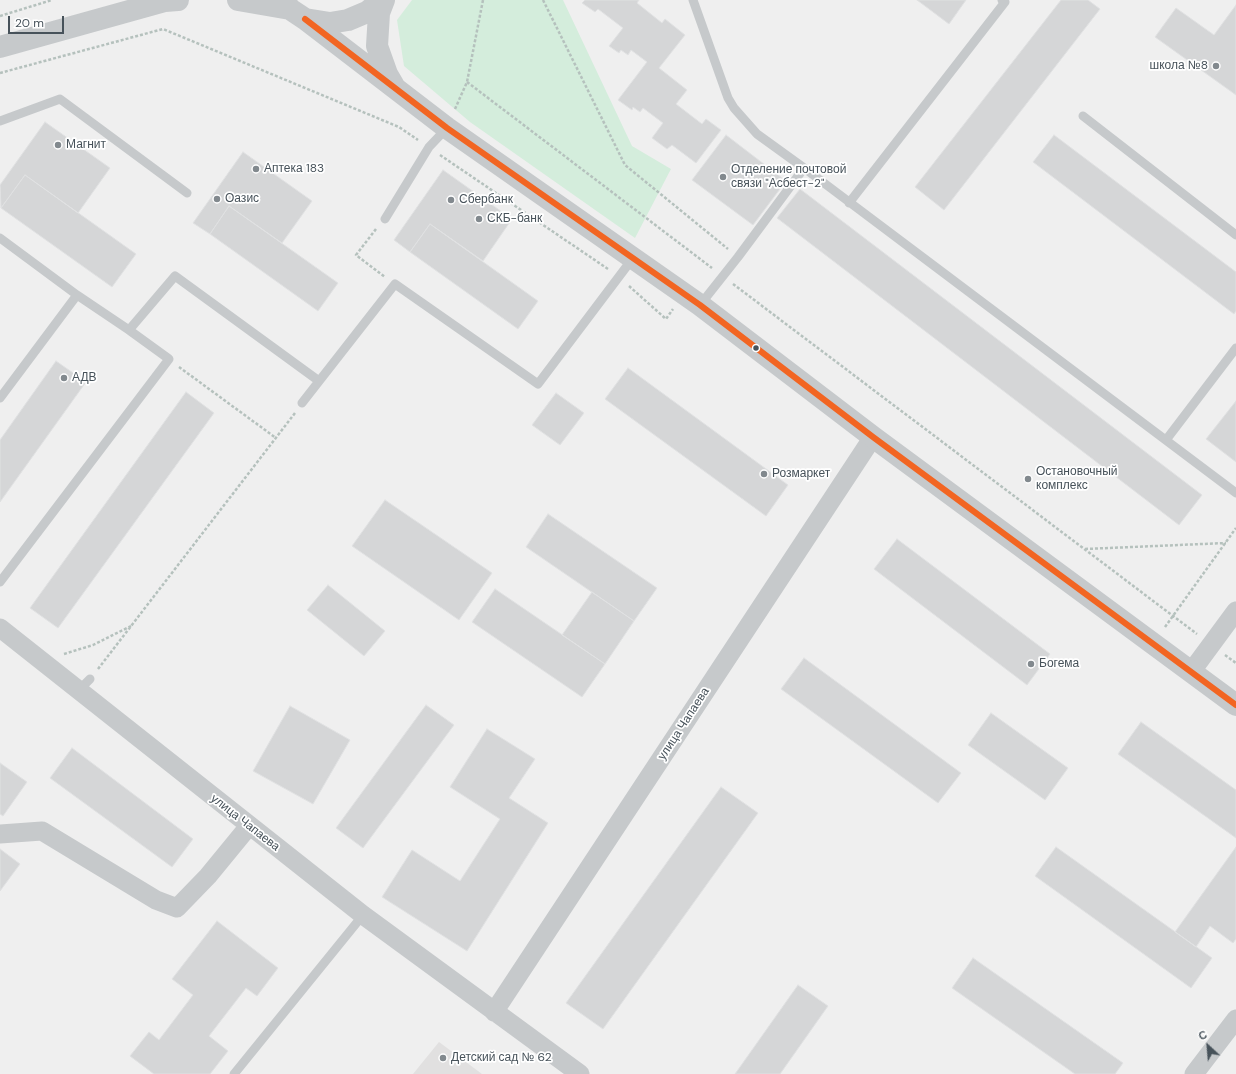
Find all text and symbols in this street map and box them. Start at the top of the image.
scale bar [10,8,66,34]
text: 20 m [15,15,44,31]
place label: школа №8 [1150,59,1208,73]
marker: школа №8 [1211,61,1221,71]
place label: Магнит [66,138,106,152]
marker: Магнит [53,140,63,150]
place label: Аптека 183 [264,162,324,176]
place label: Отделение почтовой связи "Асбест-2" [731,163,846,191]
marker: Аптека 183 [251,164,261,174]
marker: Отделение почтовой связи "Асбест-2" [718,172,728,182]
place label: Оазис [225,192,259,206]
place label: Сбербанк [459,193,513,207]
marker: Оазис [212,194,222,204]
marker: Сбербанк [446,195,456,205]
place label: СКБ-банк [487,212,542,226]
marker: СКБ-банк [474,214,484,224]
unlabelled marker [751,343,761,353]
place label: АДВ [72,371,97,385]
marker: АДВ [59,373,69,383]
place label: Остановочный комплекс [1036,465,1118,493]
place label: Розмаркет [772,467,830,481]
marker: Розмаркет [759,469,769,479]
marker: Остановочный комплекс [1023,474,1033,484]
place label: Богема [1039,657,1079,671]
marker: Богема [1026,659,1036,669]
street label: улица Чапаева [655,685,713,763]
street label: улица Чапаева [208,792,282,854]
north arrow [1188,1026,1228,1066]
text: С [1196,1027,1209,1043]
place label: Детский сад № 62 [451,1051,552,1065]
marker: Детский сад № 62 [438,1053,448,1063]

